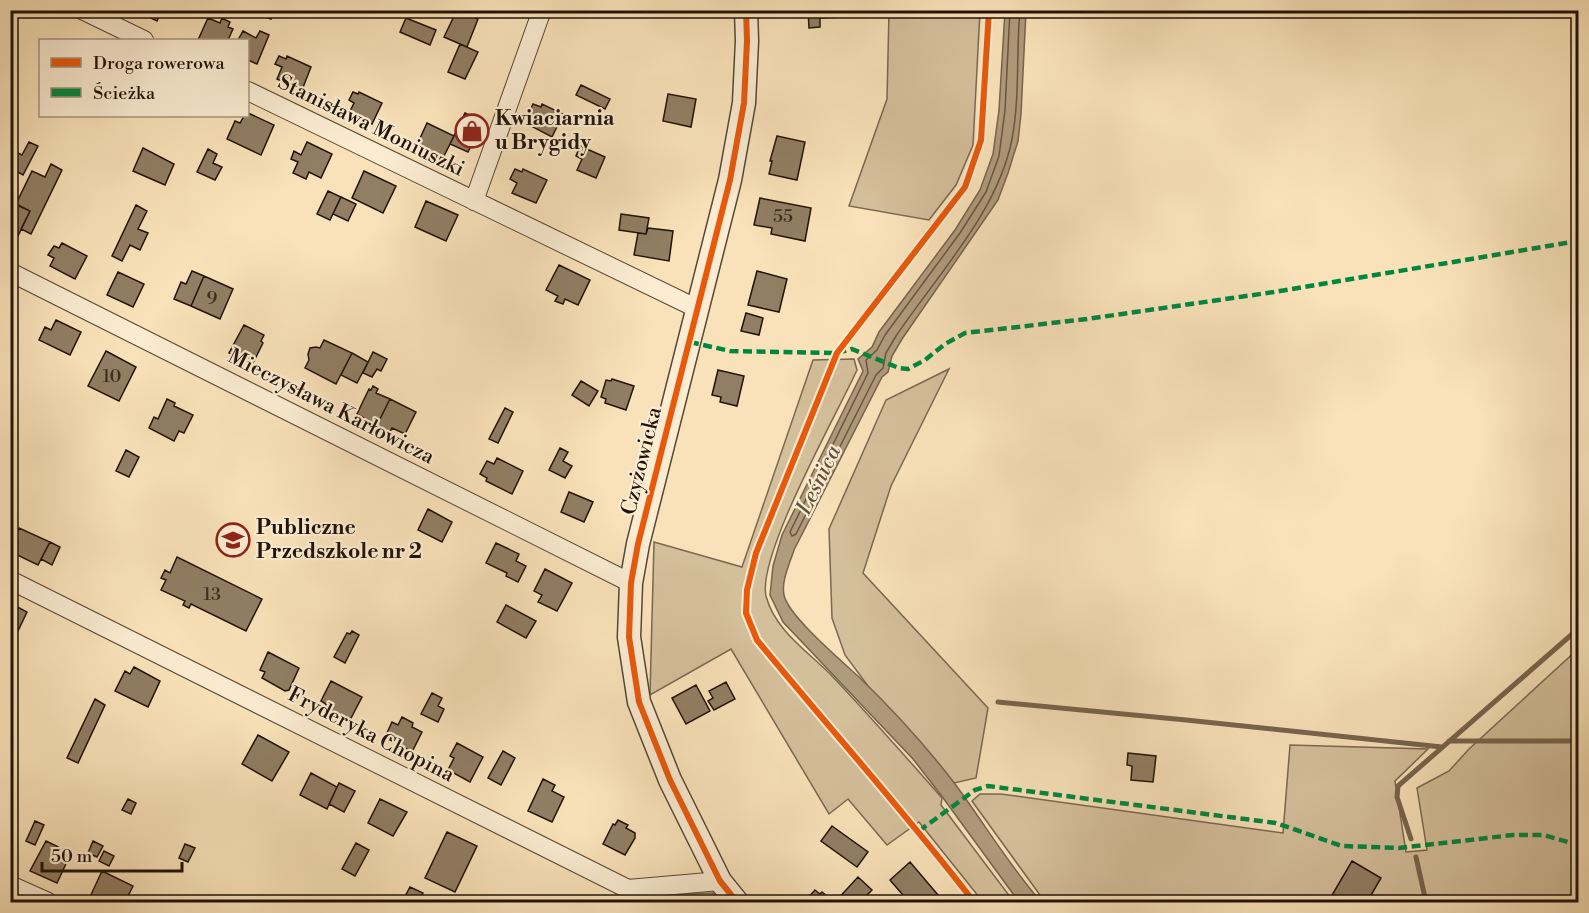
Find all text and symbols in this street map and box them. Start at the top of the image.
legend [39,39,249,117]
text: Droga rowerowa [93,52,225,75]
street label: Stanisława Moniuszki [273,70,469,182]
text: Ścieżka [93,82,156,105]
place label: Kwiaciarnia u Brygidy [495,106,615,156]
shop icon: Kwiaciarnia u Brygidy [454,113,490,149]
house number: 55 [773,205,793,228]
house number: 9 [207,287,218,310]
street label: Mieczysława Karłowicza [223,344,439,471]
house number: 10 [102,365,122,388]
street label: Czyżowicka [616,404,668,518]
water label: Leśnica [790,440,848,520]
place label: Publiczne Przedszkole nr 2 [256,515,422,565]
school or university icon: Publiczne Przedszkole nr 2 [215,522,251,558]
house number: 13 [203,583,221,606]
street label: Fryderyka Chopina [283,682,459,788]
scale bar [42,835,182,873]
text: 50 m [51,845,93,868]

